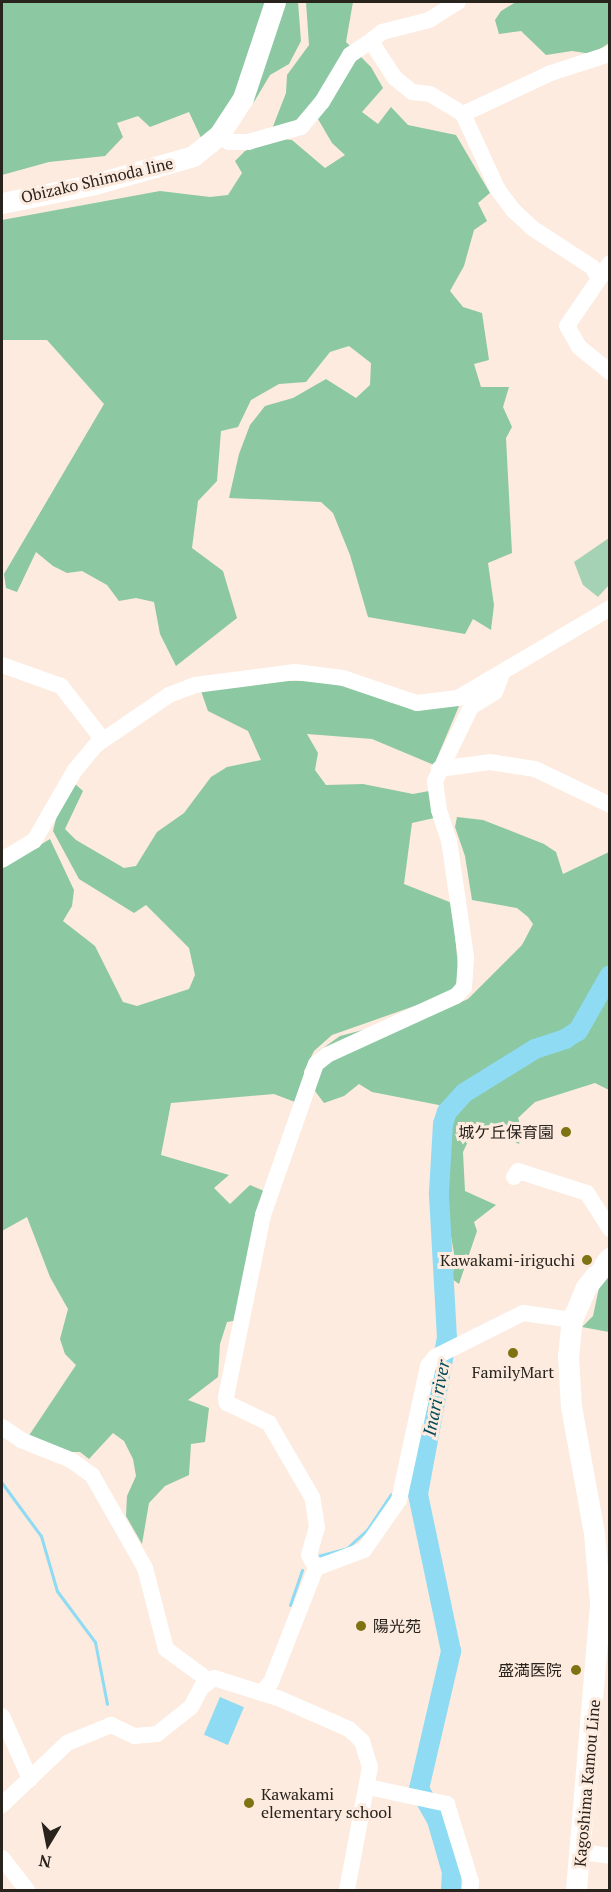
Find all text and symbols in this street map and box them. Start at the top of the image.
street label: Obizako Shimoda line [19,153,175,207]
place label: 城ケ丘保育園 [458,1122,554,1142]
marker: 城ケ丘保育園 [559,1125,573,1139]
place label: Kawakami-iriguchi [440,1250,575,1270]
marker: Kawakami-iriguchi [580,1253,594,1267]
marker: FamilyMart [506,1346,520,1360]
water label: Inari river [418,1358,454,1438]
place label: FamilyMart [472,1362,554,1382]
place label: 陽光苑 [373,1616,421,1636]
marker: 陽光苑 [354,1619,368,1633]
place label: 盛満医院 [498,1660,562,1680]
marker: 盛満医院 [567,1661,585,1679]
street label: Kagoshima Kamou Line [570,1699,604,1867]
place label: Kawakami elementary school [261,1784,392,1822]
marker: Kawakami elementary school [242,1796,256,1810]
north arrow [18,1814,78,1874]
text: N [37,1850,53,1874]

